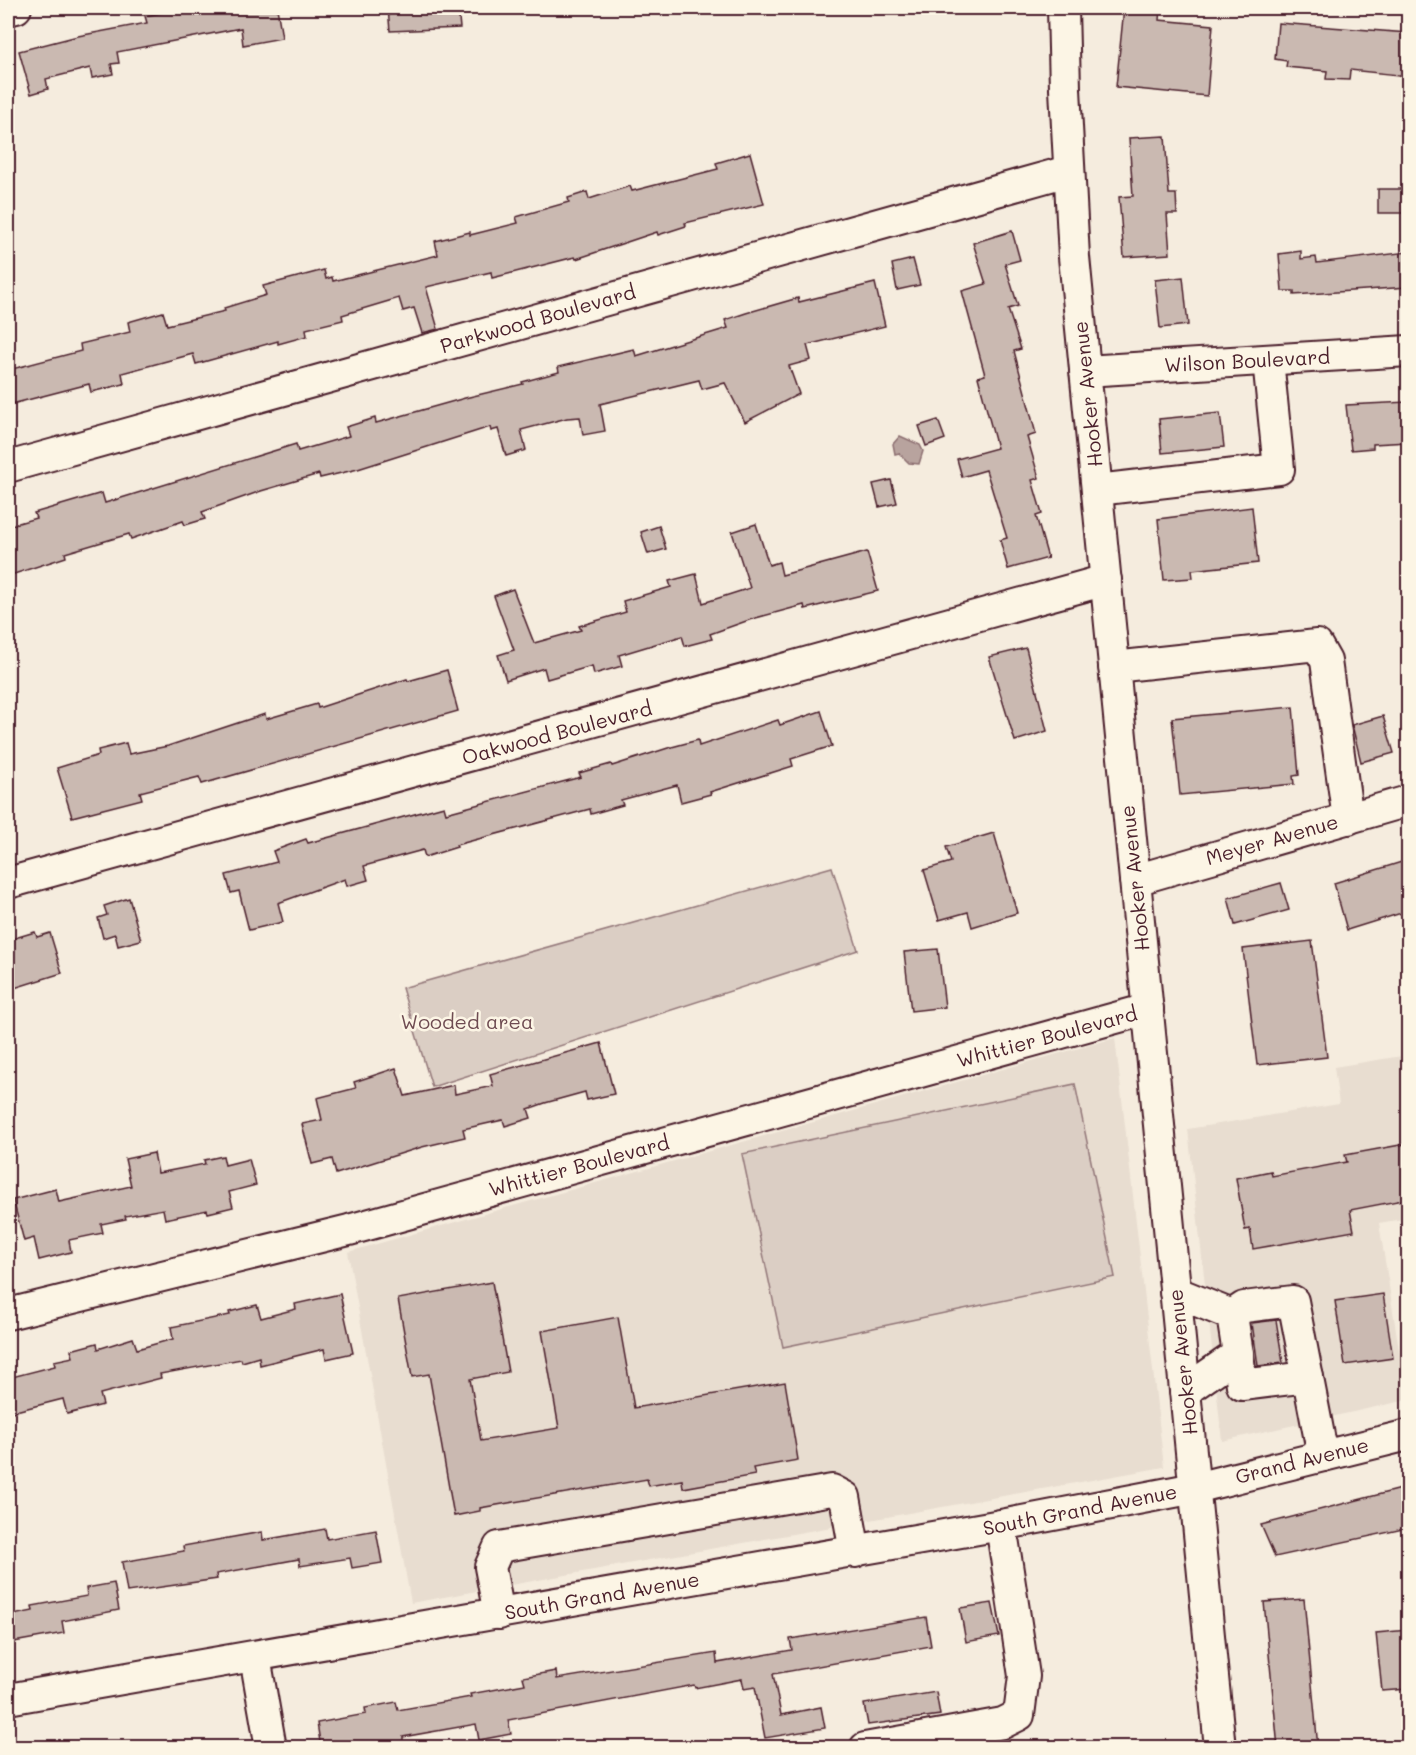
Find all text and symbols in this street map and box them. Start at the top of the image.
street label: Parkwood Boulevard [437,278,638,358]
street label: Hooker Avenue [1066,320,1108,468]
street label: Wilson Boulevard [1163,343,1331,377]
street label: Oakwood Boulevard [459,694,655,770]
street label: Hooker Avenue [1113,804,1155,952]
street label: Meyer Avenue [1202,808,1341,870]
street label: Whittier Boulevard [954,999,1140,1073]
park label: Wooded area [401,1008,533,1034]
street label: Whittier Boulevard [486,1128,672,1202]
street label: Hooker Avenue [1161,1288,1203,1436]
street label: Grand Avenue [1232,1431,1371,1489]
street label: South Grand Avenue [981,1477,1179,1541]
street label: South Grand Avenue [502,1565,701,1625]

